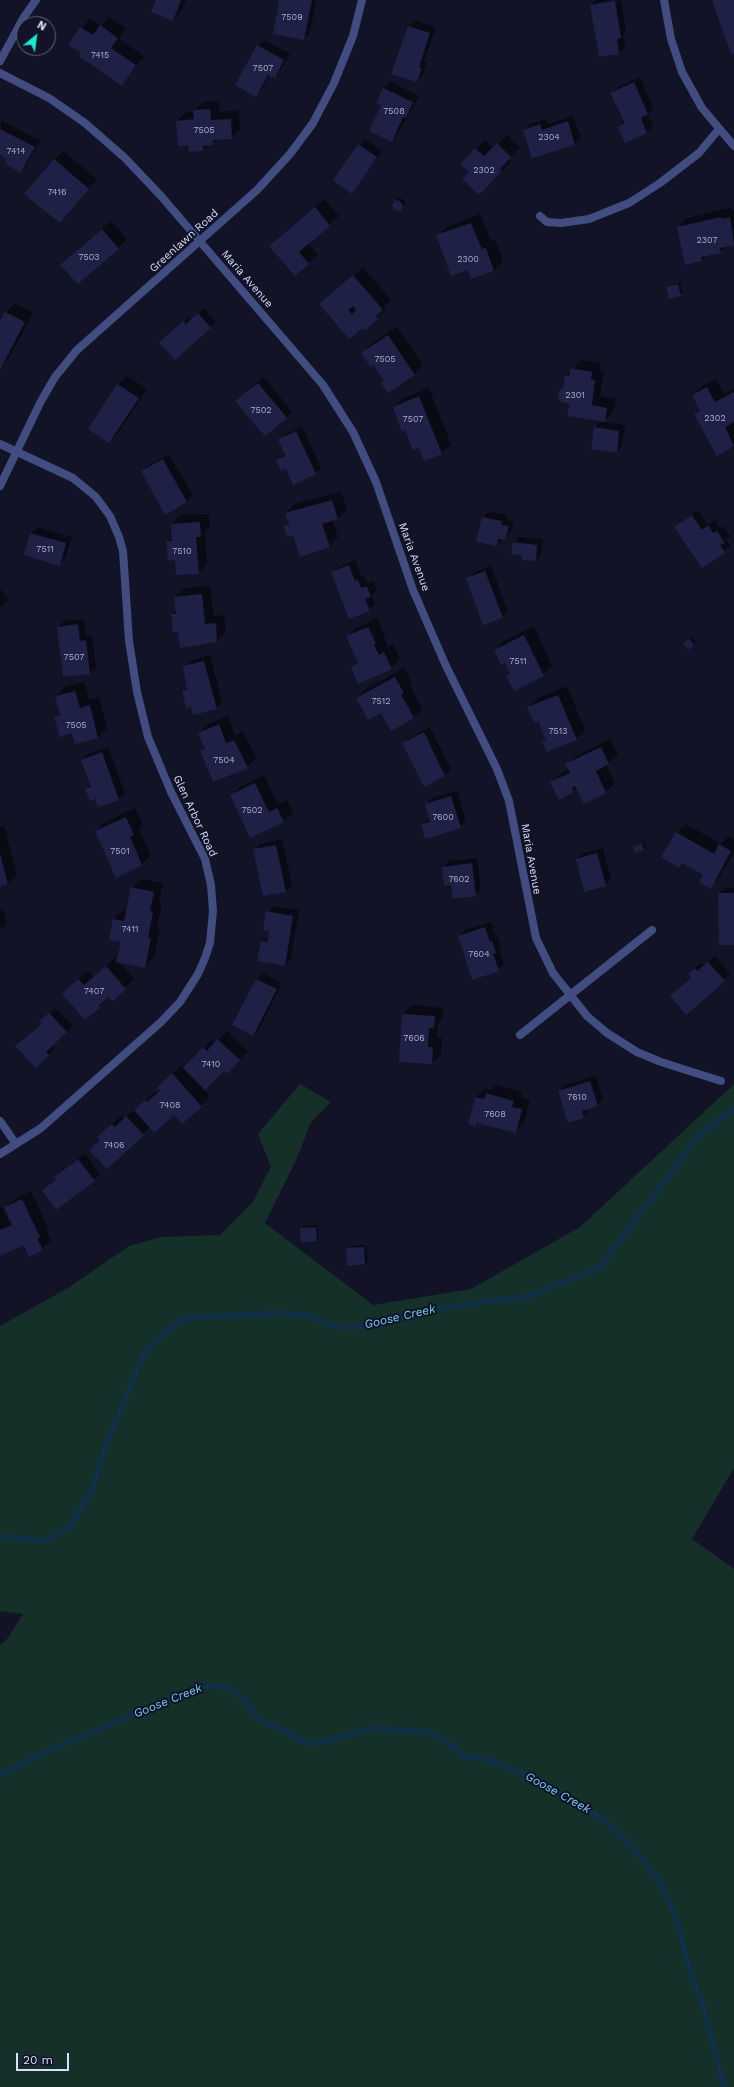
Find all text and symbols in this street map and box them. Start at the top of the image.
house number: 7509 [281,12,303,22]
north arrow [16,16,56,56]
text: N [35,18,48,34]
house number: 7415 [91,50,109,60]
house number: 7507 [253,63,273,73]
house number: 7508 [383,106,405,116]
house number: 7505 [193,125,215,135]
house number: 2304 [538,132,560,142]
house number: 7414 [7,146,25,156]
house number: 2302 [473,165,495,175]
house number: 7416 [48,187,66,197]
street label: Greenlawn Road [147,207,221,275]
house number: 2307 [697,235,717,245]
street label: Maria Avenue [218,248,276,310]
house number: 7503 [79,252,99,262]
house number: 2300 [457,254,479,264]
house number: 7505 [374,354,396,364]
house number: 2301 [565,390,585,400]
house number: 7502 [250,405,272,415]
house number: 2302 [704,413,726,423]
house number: 7507 [403,414,423,424]
street label: Maria Avenue [396,521,432,593]
house number: 7511 [36,544,54,554]
house number: 7510 [172,546,192,556]
house number: 7507 [64,652,84,662]
house number: 7511 [509,656,527,666]
house number: 7512 [371,696,391,706]
house number: 7505 [65,720,87,730]
house number: 7513 [548,726,568,736]
house number: 7504 [213,755,235,765]
street label: Glen Arbor Road [170,773,220,859]
house number: 7502 [241,805,263,815]
house number: 7600 [432,812,454,822]
street label: Maria Avenue [518,822,544,896]
house number: 7501 [110,846,130,856]
house number: 7602 [448,874,470,884]
house number: 7411 [122,924,138,934]
house number: 7604 [468,949,490,959]
house number: 7407 [84,986,104,996]
house number: 7606 [403,1033,425,1043]
house number: 7410 [202,1059,220,1069]
house number: 7610 [567,1092,587,1102]
house number: 7408 [159,1100,181,1110]
house number: 7608 [484,1109,506,1119]
house number: 7406 [103,1140,125,1150]
water label: Goose Creek [363,1302,437,1332]
water label: Goose Creek [132,1681,204,1721]
water label: Goose Creek [523,1769,593,1817]
scale bar [18,2045,71,2071]
text: 20 m [23,2053,53,2067]

